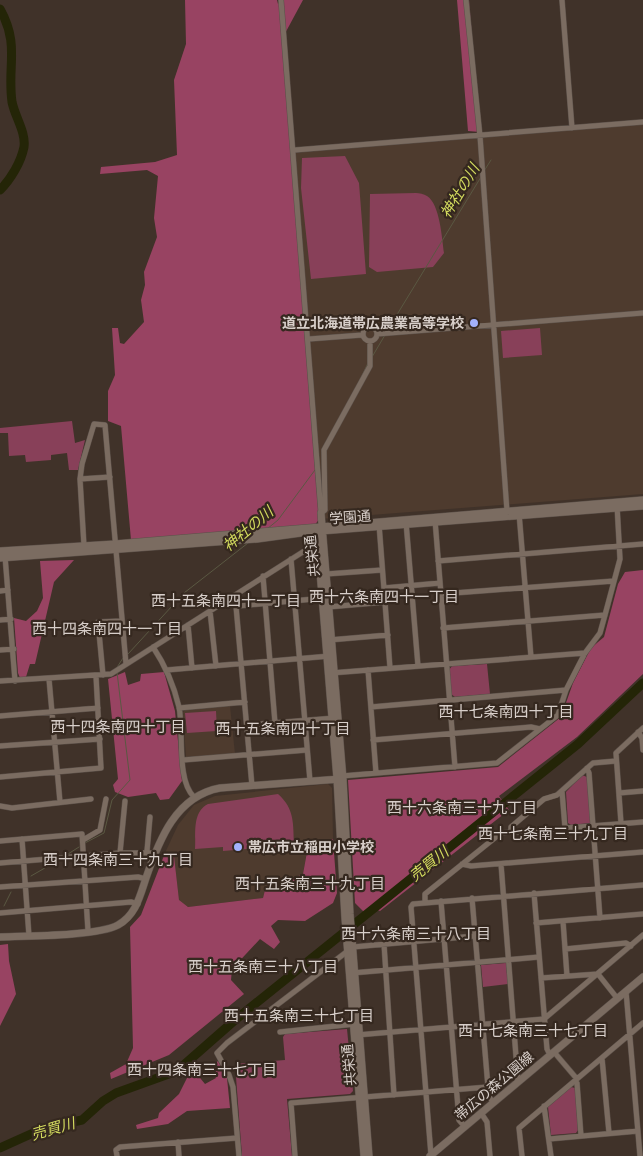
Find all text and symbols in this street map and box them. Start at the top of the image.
water label: 神社の川 [436,158,485,222]
place label: 道立北海道帯広農業高等学校 [282,314,464,332]
marker: 道立北海道帯広農業高等学校 [468,317,480,329]
water label: 神社の川 [219,501,279,556]
street label: 学園通 [328,507,372,527]
street label: 共栄通 [301,534,323,578]
district label: 西十六条南四十一丁目 [309,587,459,607]
district label: 西十五条南四十一丁目 [151,591,301,611]
district label: 西十四条南四十一丁目 [32,619,182,639]
district label: 西十七条南四十丁目 [438,702,574,722]
district label: 西十四条南四十丁目 [50,717,186,737]
district label: 西十五条南四十丁目 [215,719,351,739]
district label: 西十六条南三十九丁目 [387,798,537,818]
district label: 西十七条南三十九丁目 [478,824,628,844]
place label: 帯広市立稲田小学校 [248,838,374,856]
marker: 帯広市立稲田小学校 [232,841,244,853]
water label: 売買川 [405,841,454,886]
district label: 西十四条南三十九丁目 [43,850,193,870]
district label: 西十五条南三十九丁目 [235,874,385,894]
district label: 西十六条南三十八丁目 [341,924,491,944]
district label: 西十五条南三十八丁目 [188,957,338,977]
district label: 西十五条南三十七丁目 [224,1006,374,1026]
district label: 西十七条南三十七丁目 [458,1021,608,1041]
street label: 共栄通 [338,1043,360,1087]
street label: 帯広の森公園線 [451,1048,537,1124]
district label: 西十四条南三十七丁目 [127,1060,277,1080]
water label: 売買川 [29,1113,79,1145]

